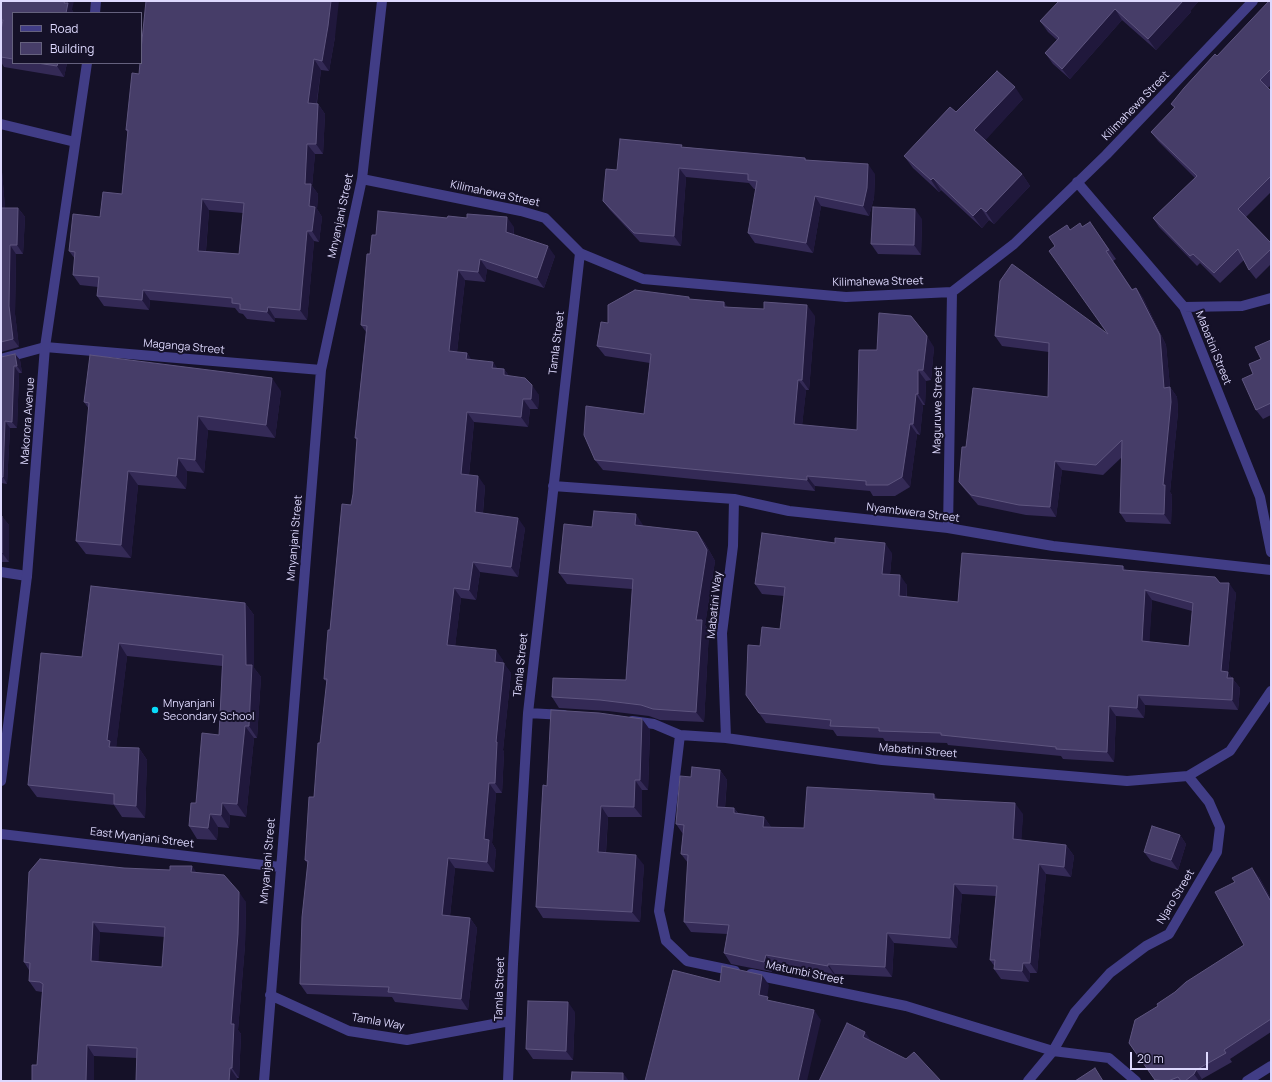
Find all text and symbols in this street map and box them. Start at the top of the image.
legend [12,12,142,64]
text: Road [50,20,78,37]
text: Building [50,40,94,57]
street label: Kilimahewa Street [1100,69,1172,143]
street label: Mnyanjani Street [326,172,356,260]
street label: Kilimahewa Street [449,178,541,210]
street label: Kilimahewa Street [832,275,924,289]
street label: Mabatini Street [1192,309,1234,387]
street label: Tamla Street [547,310,567,376]
street label: Maganga Street [143,337,225,357]
street label: Maguruwe Street [931,366,945,454]
street label: Makorora Avenue [18,377,38,465]
street label: Mnyanjani Street [285,494,305,582]
street label: Nyambwera Street [866,501,960,525]
street label: Mabatini Way [705,571,725,639]
street label: Tamla Street [511,632,531,698]
place label: Mnyanjani Secondary School [163,697,255,723]
marker: Mnyanjani Secondary School [150,705,160,715]
street label: Mabatini Street [878,741,958,761]
street label: Mnyanjani Street [258,817,278,905]
street label: East Myanjani Street [89,825,195,851]
street label: Njaro Street [1155,867,1197,927]
street label: Tamla Street [492,957,508,1021]
street label: Matumbi Street [765,958,845,988]
street label: Tamla Way [351,1011,405,1033]
scale bar [1132,1044,1210,1070]
text: 20 m [1137,1050,1164,1067]

